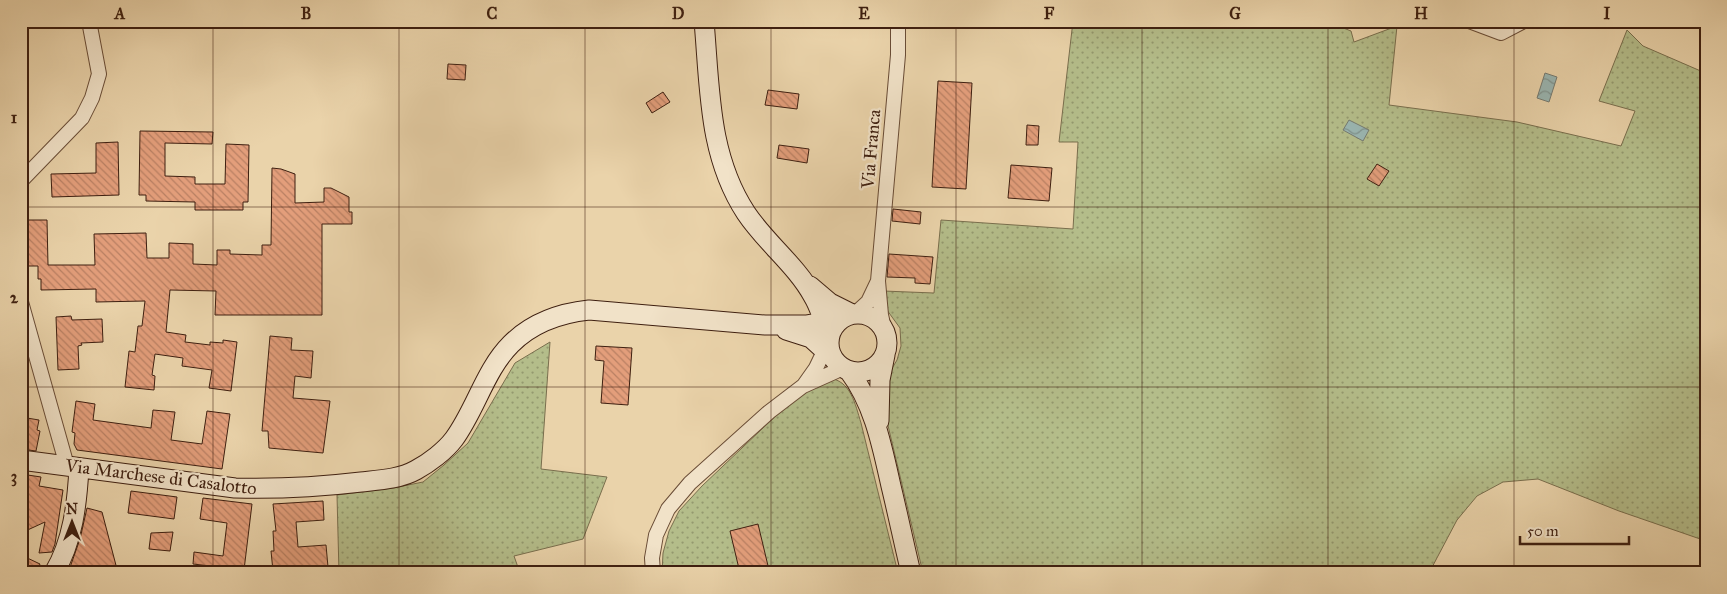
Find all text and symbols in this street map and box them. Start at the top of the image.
text: A [114,4,126,23]
text: B [301,4,311,23]
text: C [487,4,498,23]
text: D [672,4,685,23]
text: E [858,4,870,23]
text: F [1044,4,1055,23]
text: G [1229,4,1241,23]
text: H [1414,4,1428,23]
text: I [1604,4,1611,23]
text: 1 [11,108,18,127]
street label: Via Franca [856,108,885,191]
text: 2 [10,288,19,307]
street label: Via Marchese di Casalotto [63,454,258,500]
text: 3 [11,467,17,487]
north arrow [48,496,98,546]
text: N [66,501,78,518]
scale bar [1520,514,1628,546]
text: 50 m [1527,522,1559,540]

